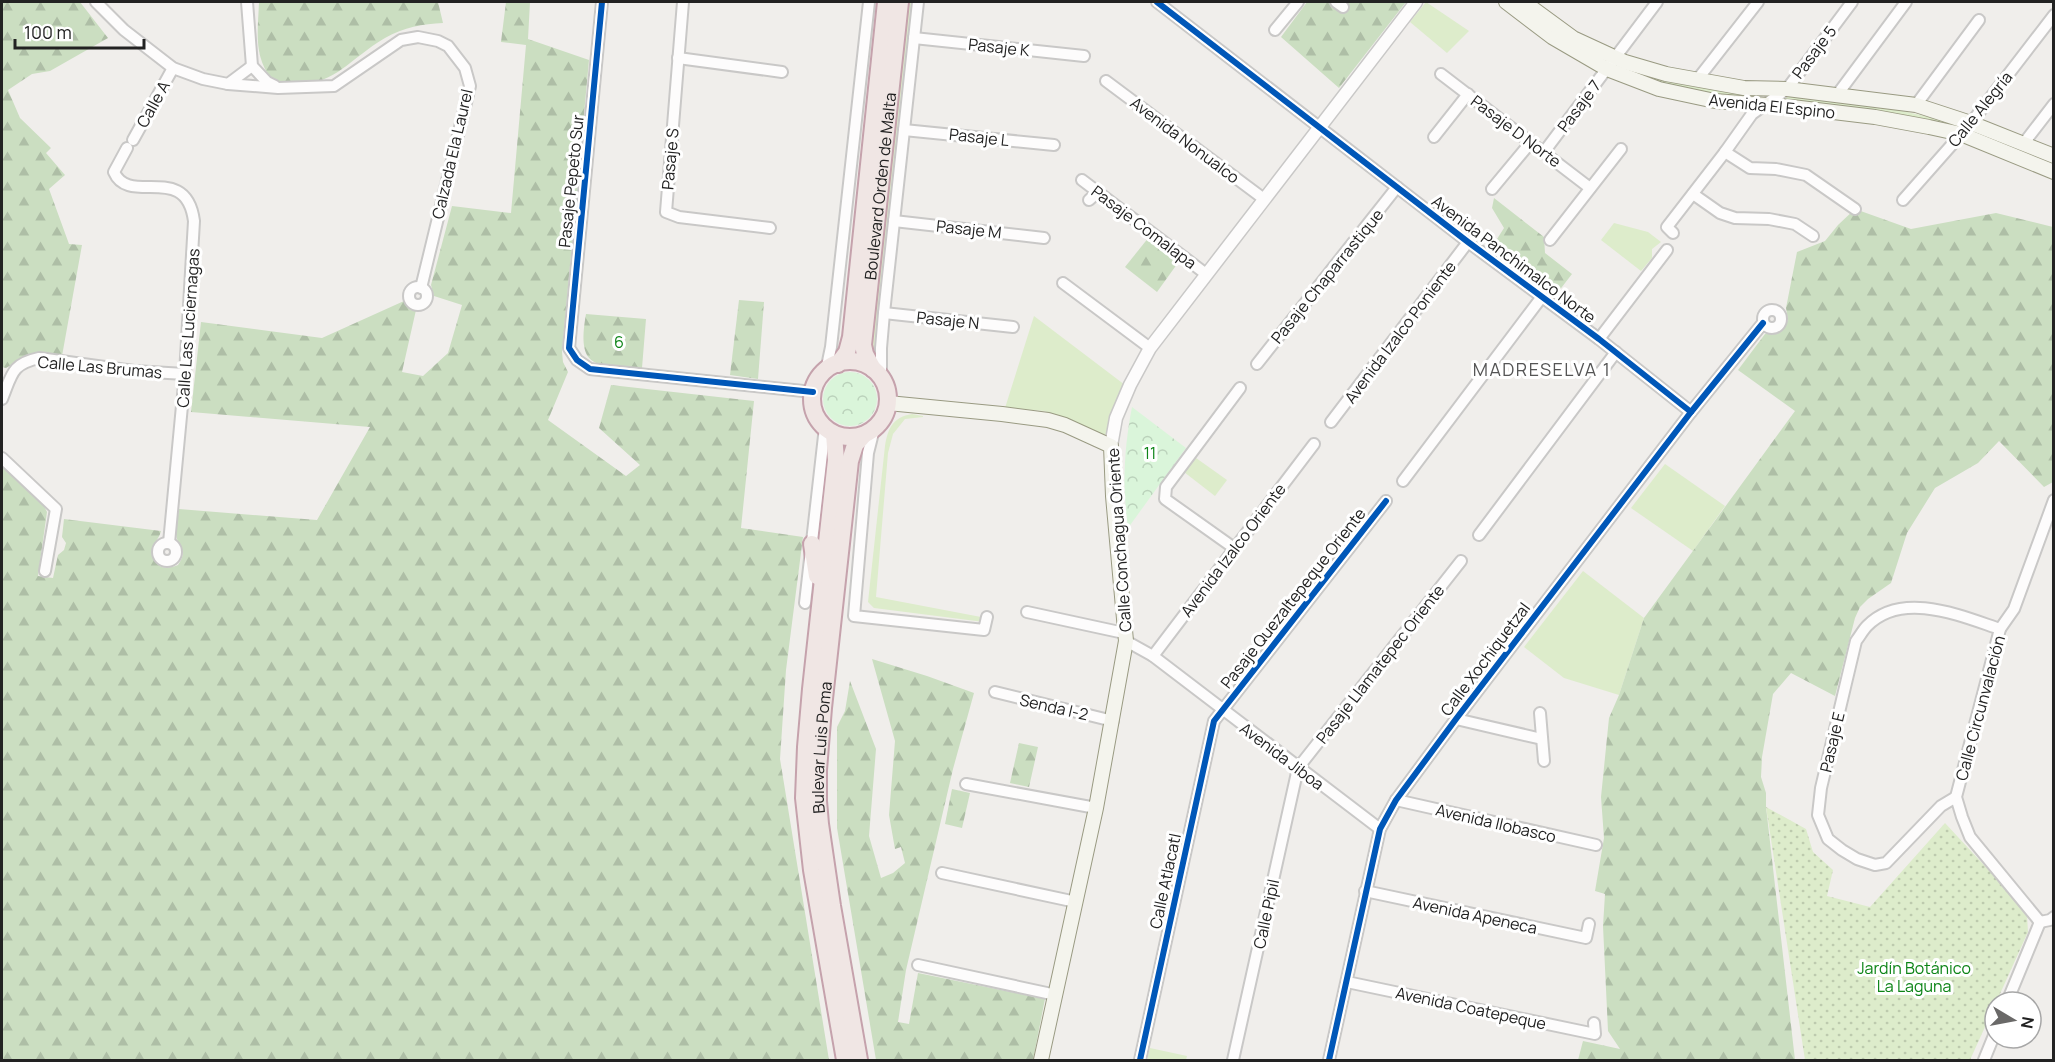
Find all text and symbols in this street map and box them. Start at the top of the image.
scale bar [15,12,144,50]
text: 100 m [24,20,72,44]
street label: Pasaje 5 [1787,21,1841,83]
street label: Pasaje K [967,33,1031,61]
street label: Calle Alegría [1943,67,2017,151]
street label: Pasaje 7 [1552,75,1606,137]
street label: Calle A [131,77,175,131]
street label: Calzada Ela Laurel [426,87,478,221]
street label: Avenida El Espino [1708,88,1836,124]
street label: Pasaje D Norte [1466,90,1566,172]
street label: Boulevard Orden de Malta [859,91,901,281]
street label: Avenida Nonualco [1126,92,1244,188]
street label: Pasaje Pepeto Sur [553,113,589,249]
street label: Pasaje L [948,123,1010,151]
street label: Pasaje S [656,127,684,191]
street label: Pasaje Comalapa [1087,180,1201,274]
street label: Avenida Panchimalco Norte [1427,190,1601,328]
street label: Pasaje Chaparrastique [1266,204,1388,348]
street label: Pasaje M [935,215,1003,243]
street label: Calle Las Luciernagas [171,248,205,408]
street label: Avenida Izalco Poniente [1339,256,1461,408]
street label: Pasaje N [916,306,980,334]
park label: 6 [614,331,624,353]
street label: Calle Las Brumas [37,351,163,383]
district label: MADRESELVA 1 [1473,357,1611,381]
park label: 11 [1144,442,1156,464]
street label: Calle Conchagua Oriente [1102,447,1136,633]
street label: Avenida Izalco Oriente [1175,479,1291,621]
street label: Pasaje Quezaltepeque Oriente [1215,503,1371,693]
street label: Pasaje Llamatepec Oriente [1311,580,1449,748]
street label: Calle Xochiquetzal [1435,598,1535,720]
street label: Calle Circunvalación [1950,633,2010,783]
street label: Bulevar Luis Poma [807,680,837,814]
street label: Senda I-2 [1018,688,1090,726]
street label: Pasaje E [1814,710,1850,774]
street label: Avenida Jiboa [1235,717,1329,795]
street label: Avenida Ilobasco [1434,798,1558,848]
street label: Calle Atlacatl [1144,831,1186,931]
street label: Calle Pipil [1248,877,1284,951]
street label: Avenida Apeneca [1411,891,1539,939]
park label: Jardín Botánico La Laguna [1857,957,1971,997]
street label: Avenida Coatepeque [1394,981,1548,1035]
north arrow [1983,990,2043,1050]
text: N [2016,1015,2040,1030]

